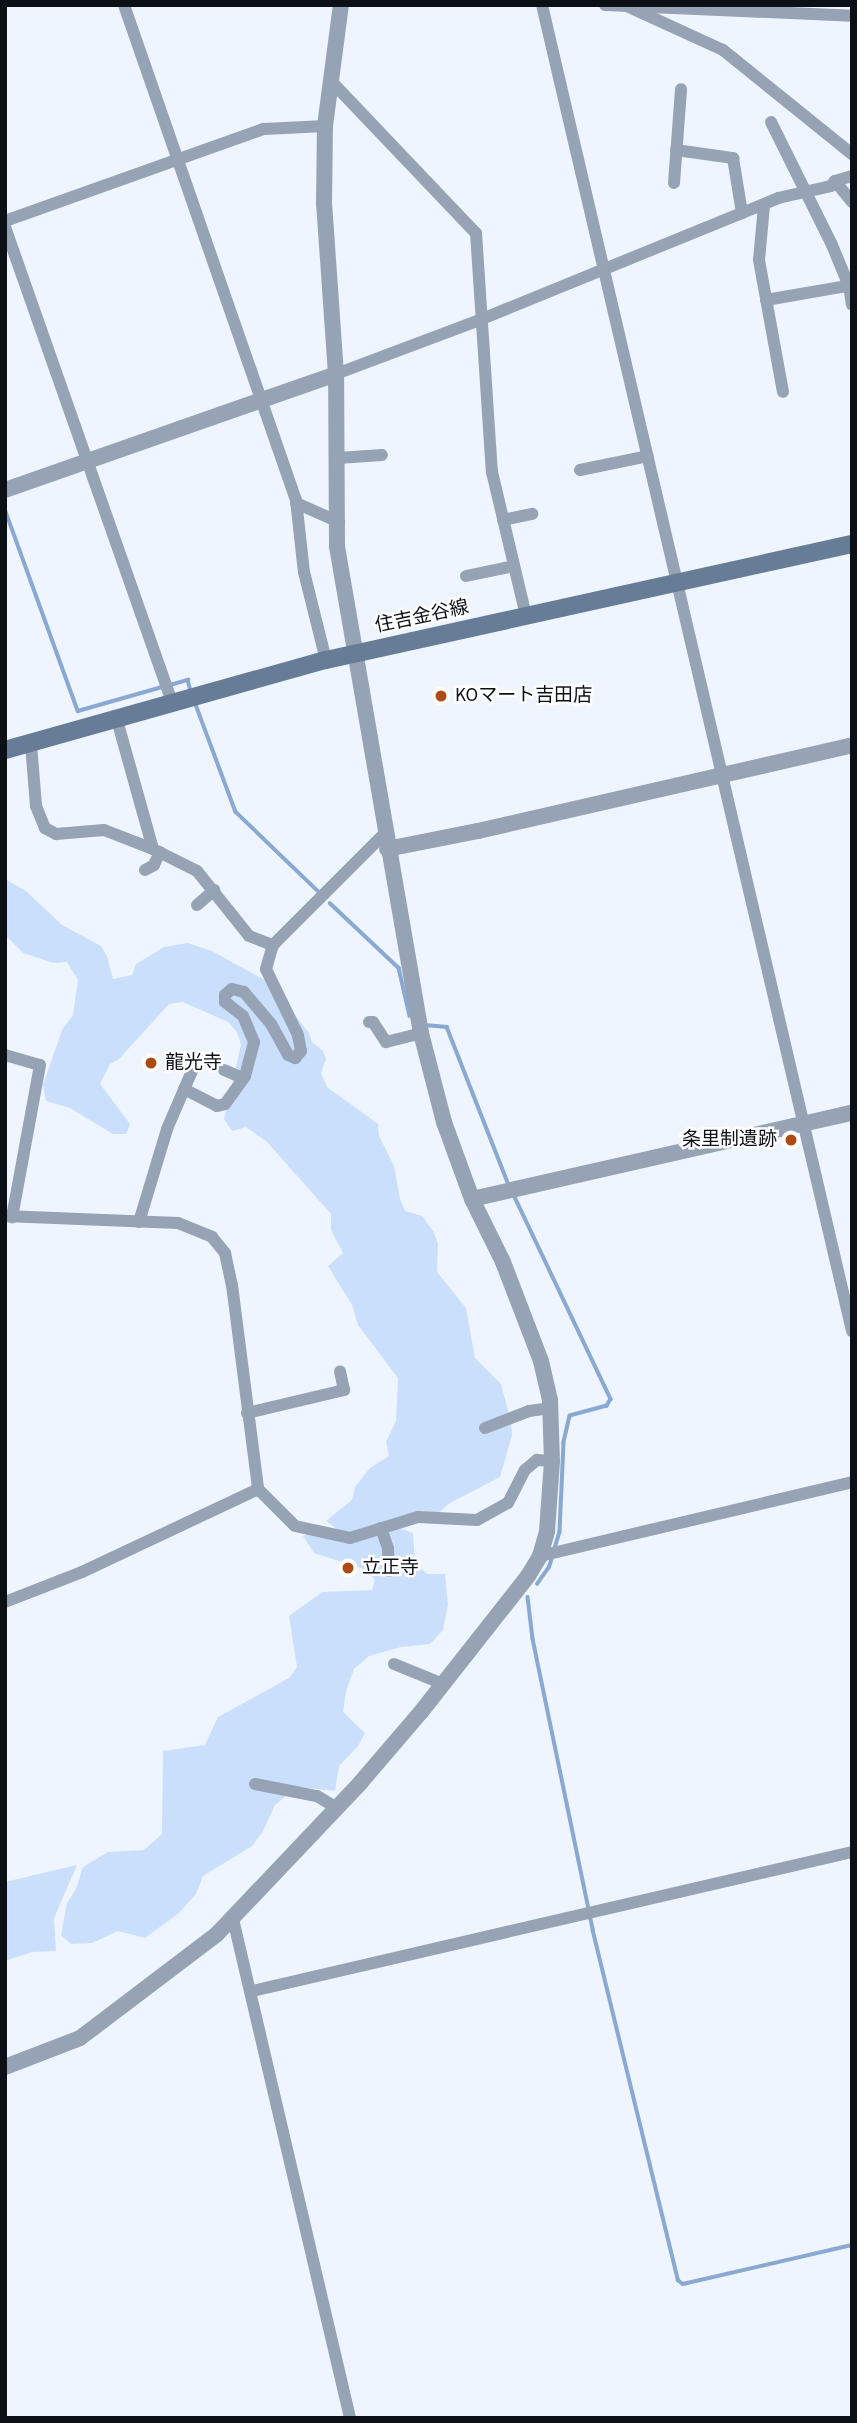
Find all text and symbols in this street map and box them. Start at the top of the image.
street label: 住吉金谷線 [373,596,471,638]
place label: KOマート吉田店 [455,685,592,707]
marker: KOマート吉田店 [433,688,449,704]
place label: 龍光寺 [165,1052,222,1074]
marker: 龍光寺 [143,1055,159,1071]
place label: 条里制遺跡 [682,1129,777,1151]
marker: 条里制遺跡 [783,1132,799,1148]
place label: 立正寺 [362,1557,419,1579]
marker: 立正寺 [340,1560,356,1576]

